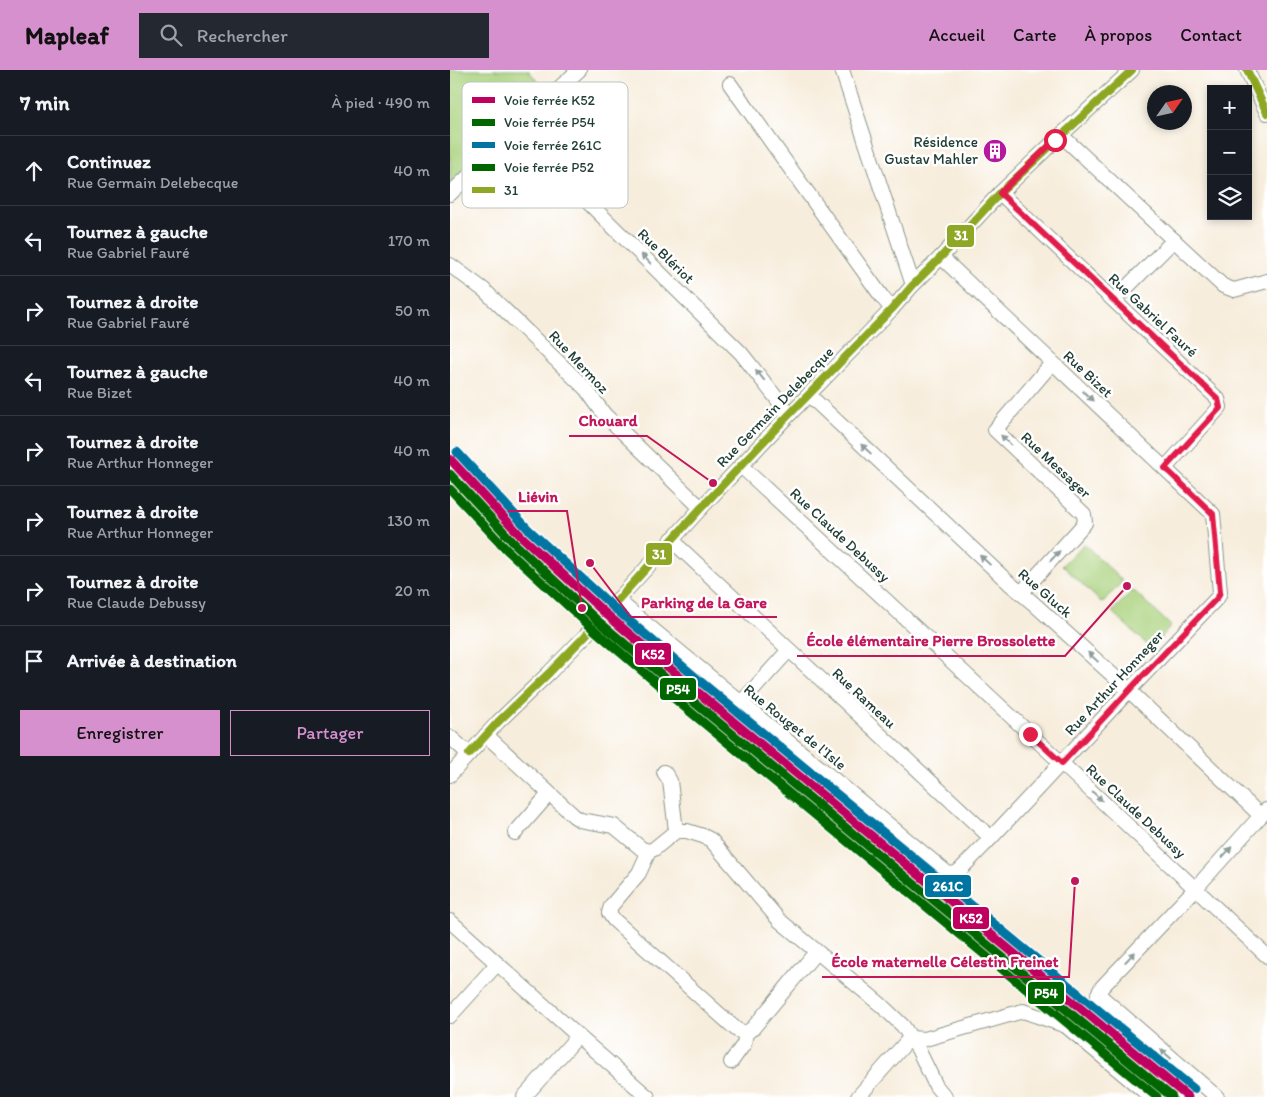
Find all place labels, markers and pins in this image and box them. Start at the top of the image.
place label: Résidence Gustav Mahler [884,133,978,168]
building icon: Résidence Gustav Mahler [982,138,1008,164]
callout: Chouard [569,405,647,436]
callout: Liévin [508,480,567,511]
callout: Parking de la Gare [631,586,777,617]
callout: École élémentaire Pierre Brossolette [797,625,1065,656]
callout: École maternelle Célestin Freinet [822,946,1069,977]

